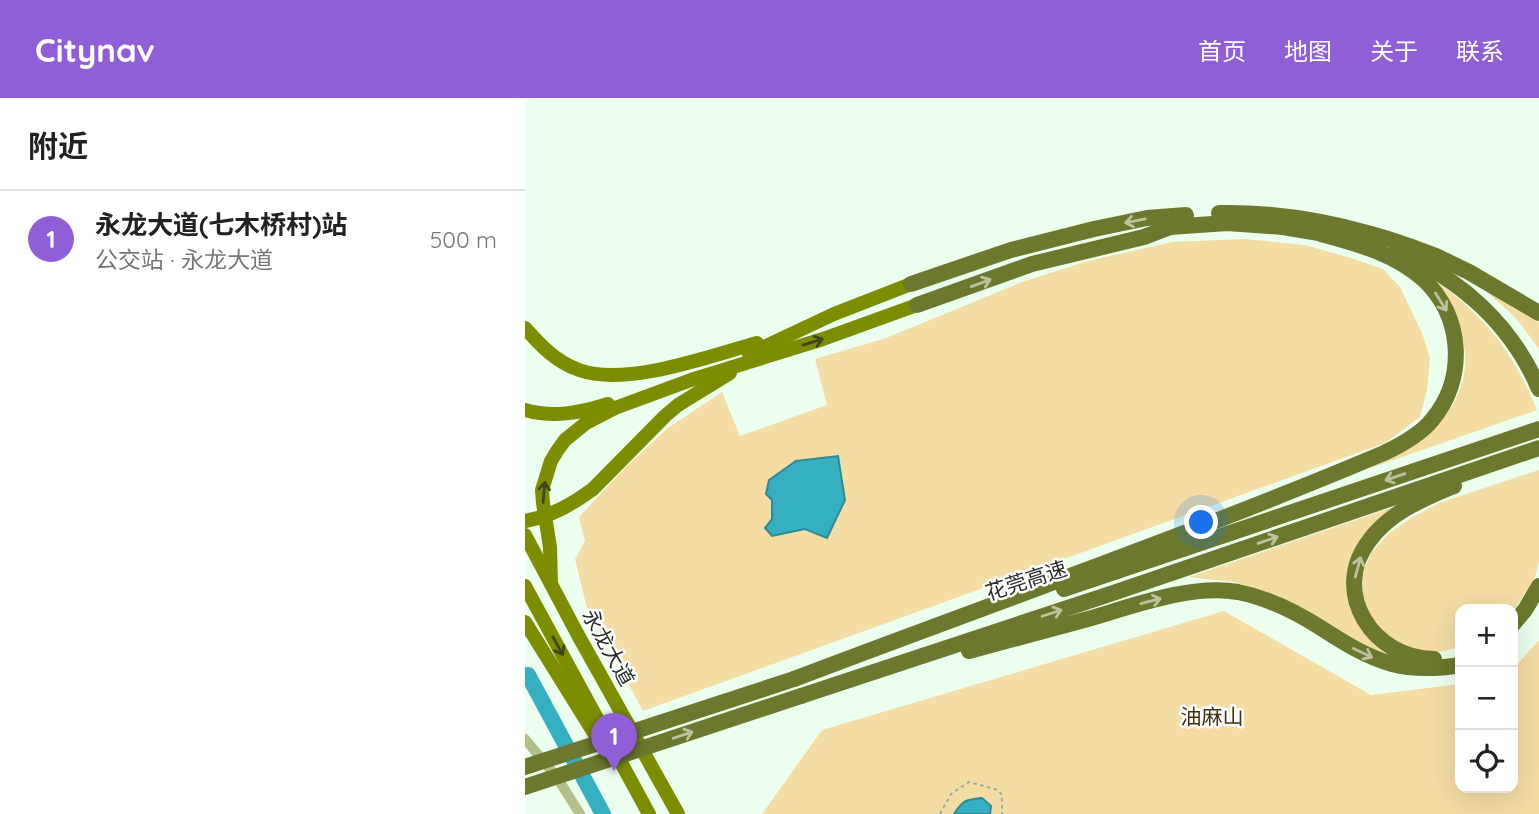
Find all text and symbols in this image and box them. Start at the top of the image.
text: Citynav [35,29,155,70]
text: 首页 [1198,36,1246,66]
text: 地图 [1284,36,1332,66]
text: 关于 [1370,36,1418,66]
text: 联系 [1456,36,1504,66]
text: 附近 [28,127,88,165]
text: 永龙大道(七木桥村)站 [95,208,348,241]
one-way arrow [1124,214,1147,228]
text: 1 [47,225,55,254]
text: 500 m [430,225,497,254]
text: 公交站 · 永龙大道 [95,245,273,274]
one-way arrow [970,275,991,288]
one-way arrow [1434,291,1448,311]
one-way arrow [802,335,824,348]
one-way arrow [1384,471,1406,484]
one-way arrow [538,481,551,504]
your location [1184,505,1218,539]
one-way arrow [1256,533,1278,545]
street label: 花莞高速 [982,555,1070,605]
one-way arrow [1352,556,1365,579]
one-way arrow [1139,594,1162,607]
street label: 永龙大道 [577,604,641,690]
map controls [1455,604,1518,793]
button: + [1455,604,1518,667]
one-way arrow [1041,606,1063,618]
one-way arrow [551,635,565,656]
one-way arrow [1352,646,1373,660]
button: − [1455,667,1518,730]
park label: 油麻山 [1181,703,1244,729]
pin: 1 [591,713,637,771]
one-way arrow [671,727,693,740]
button: locate [1455,730,1518,793]

